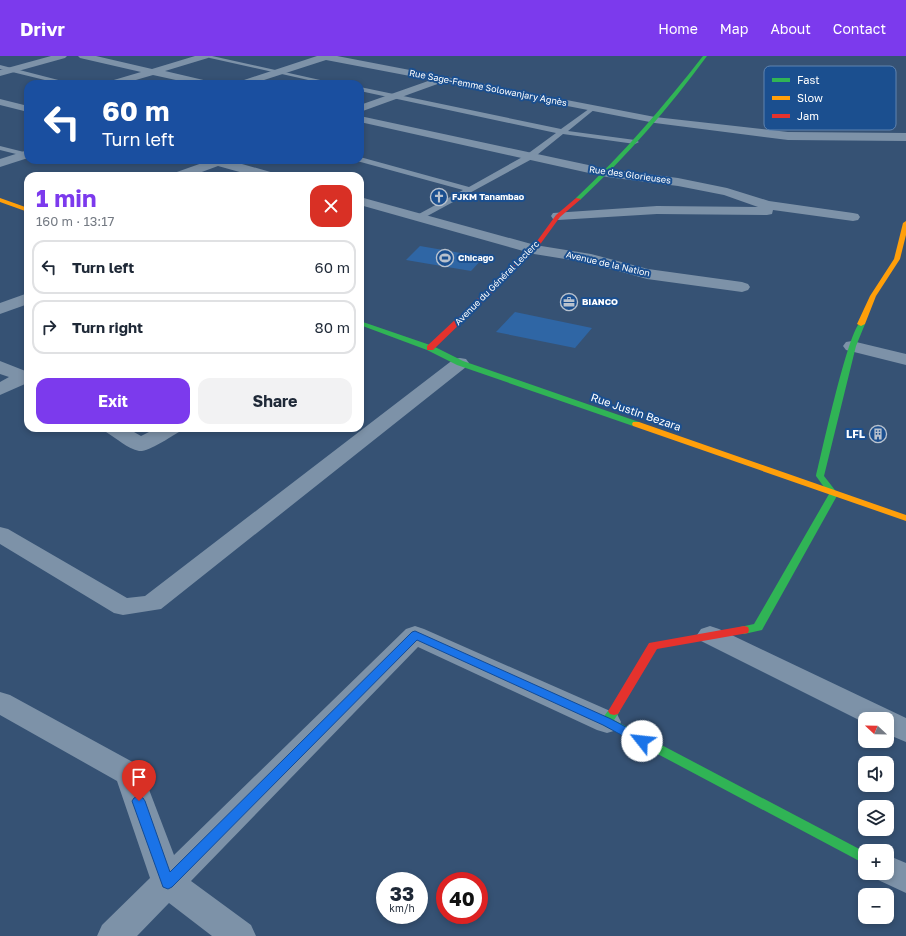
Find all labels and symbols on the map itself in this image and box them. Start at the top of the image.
legend [764,66,896,130]
street label: Rue Sage-Femme Solowanjary Agnès [408,67,568,108]
text: Fast [797,73,820,86]
text: Slow [797,91,823,104]
text: Jam [797,109,819,122]
street label: Rue des Glorieuses [588,163,672,186]
church icon: FJKM Tanambao [429,187,449,207]
place label: FJKM Tanambao [452,191,525,202]
street label: Avenue du Général Leclerc [452,238,541,327]
sports icon: Chicago [435,248,455,268]
street label: Avenue de la Nation [565,248,651,279]
place label: Chicago [458,252,494,263]
office icon: BIANCO [559,292,579,312]
place label: BIANCO [582,296,618,307]
street label: Rue Justin Bezara [589,390,683,433]
building icon: LFL [868,424,888,444]
place label: LFL [846,427,866,440]
north arrow [858,712,894,748]
position arrow [621,720,663,762]
pin [122,760,156,801]
speed limit sign: 40 [436,872,488,924]

